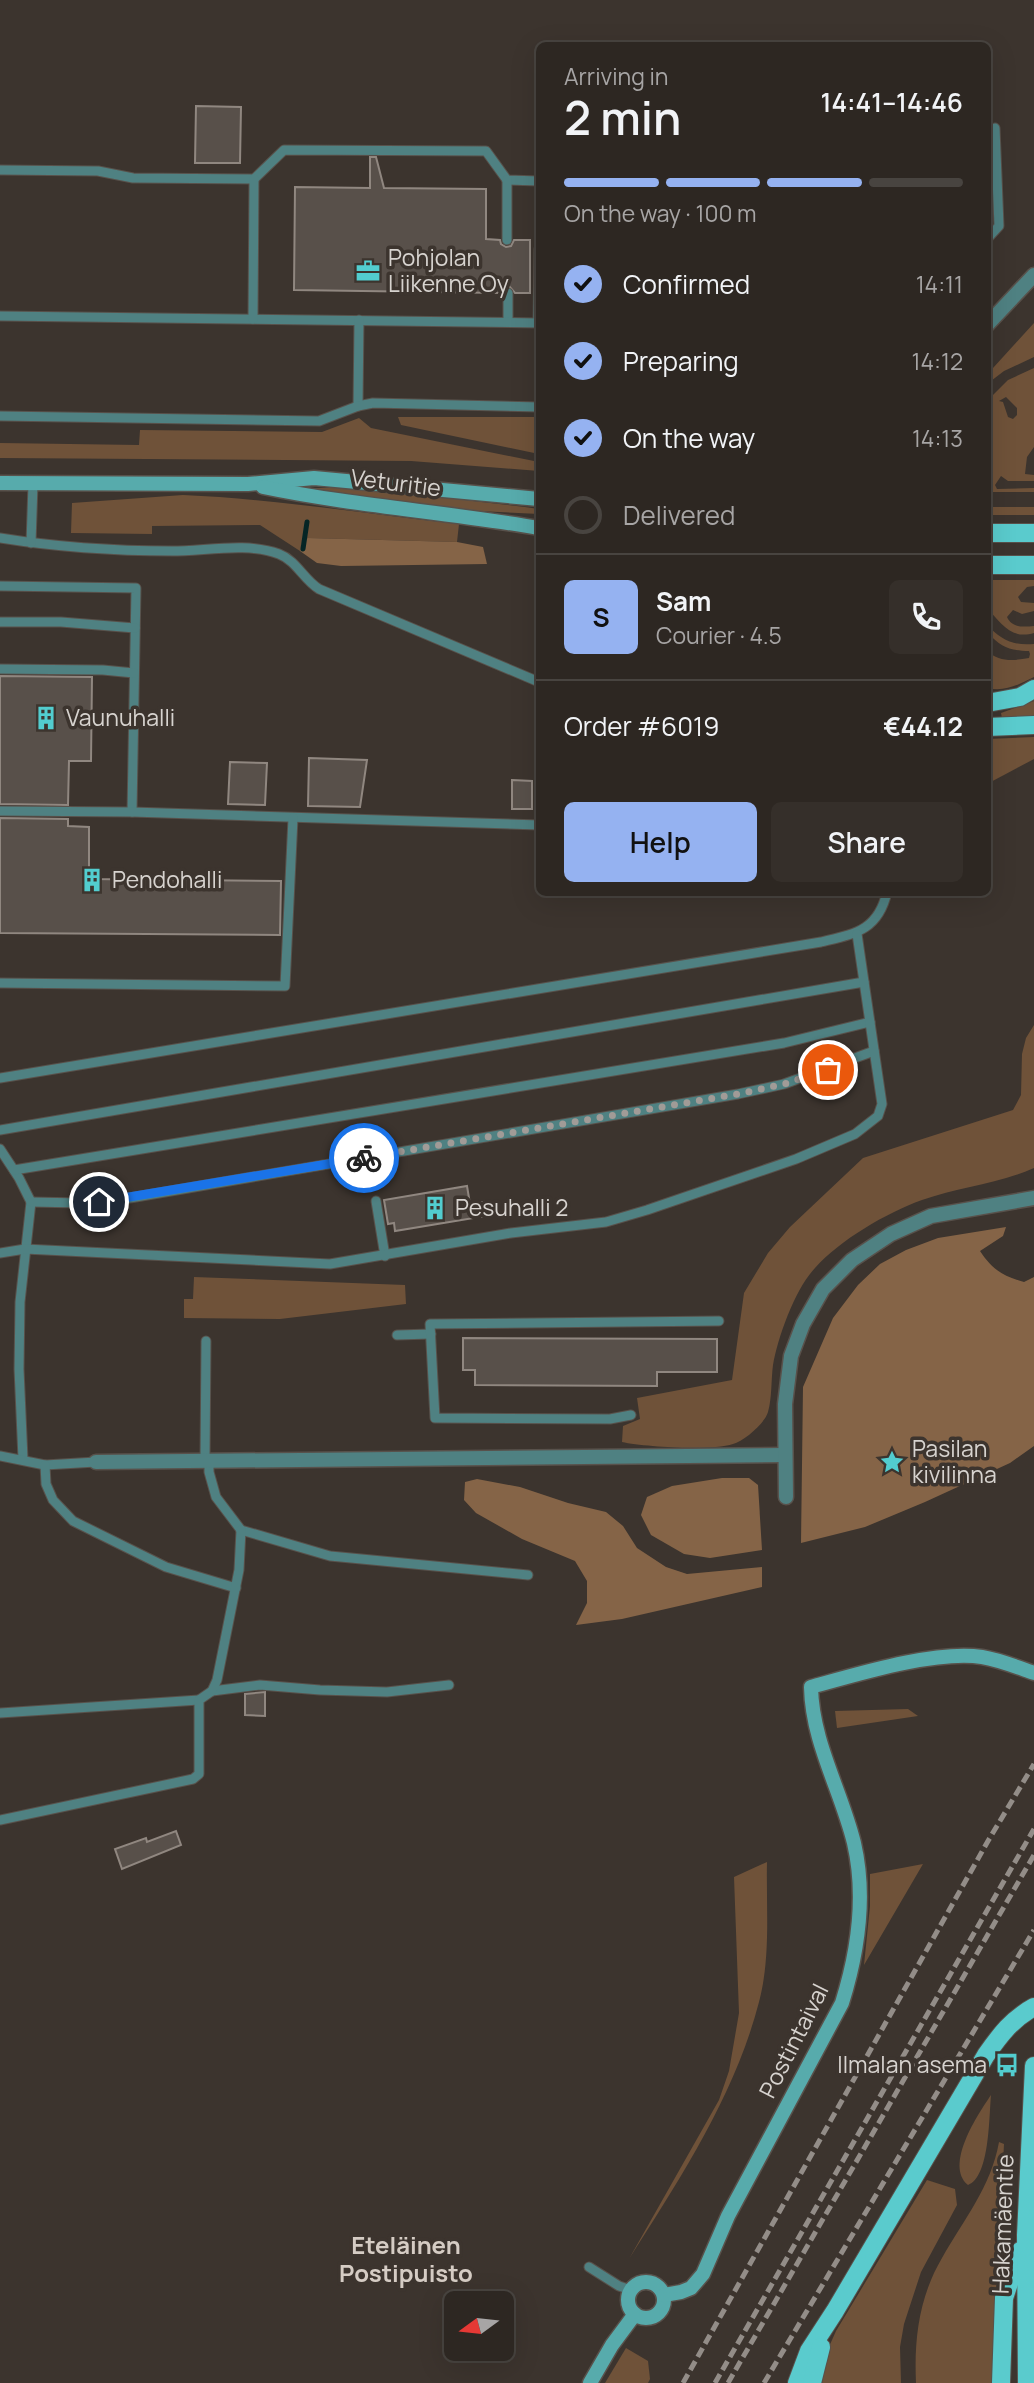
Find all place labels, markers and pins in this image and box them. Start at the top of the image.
place label: Pohjolan Liikenne Oy [388,241,509,299]
office icon: Pohjolan Liikenne Oy [354,257,382,285]
place label: Vaunuhalli [66,701,175,733]
building icon: Vaunuhalli [32,704,60,732]
place label: Pendohalli [112,863,222,895]
building icon: Pendohalli [78,866,106,894]
pin [798,1040,858,1100]
pin [69,1172,129,1232]
place label: Pesuhalli 2 [455,1191,568,1223]
building icon: Pesuhalli 2 [421,1194,449,1222]
place label: Pasilan kivilinna [912,1432,997,1490]
place icon: Pasilan kivilinna [878,1448,906,1476]
place label: Ilmalan asema [837,2048,987,2080]
bus stop icon: Ilmalan asema [993,2051,1021,2079]

